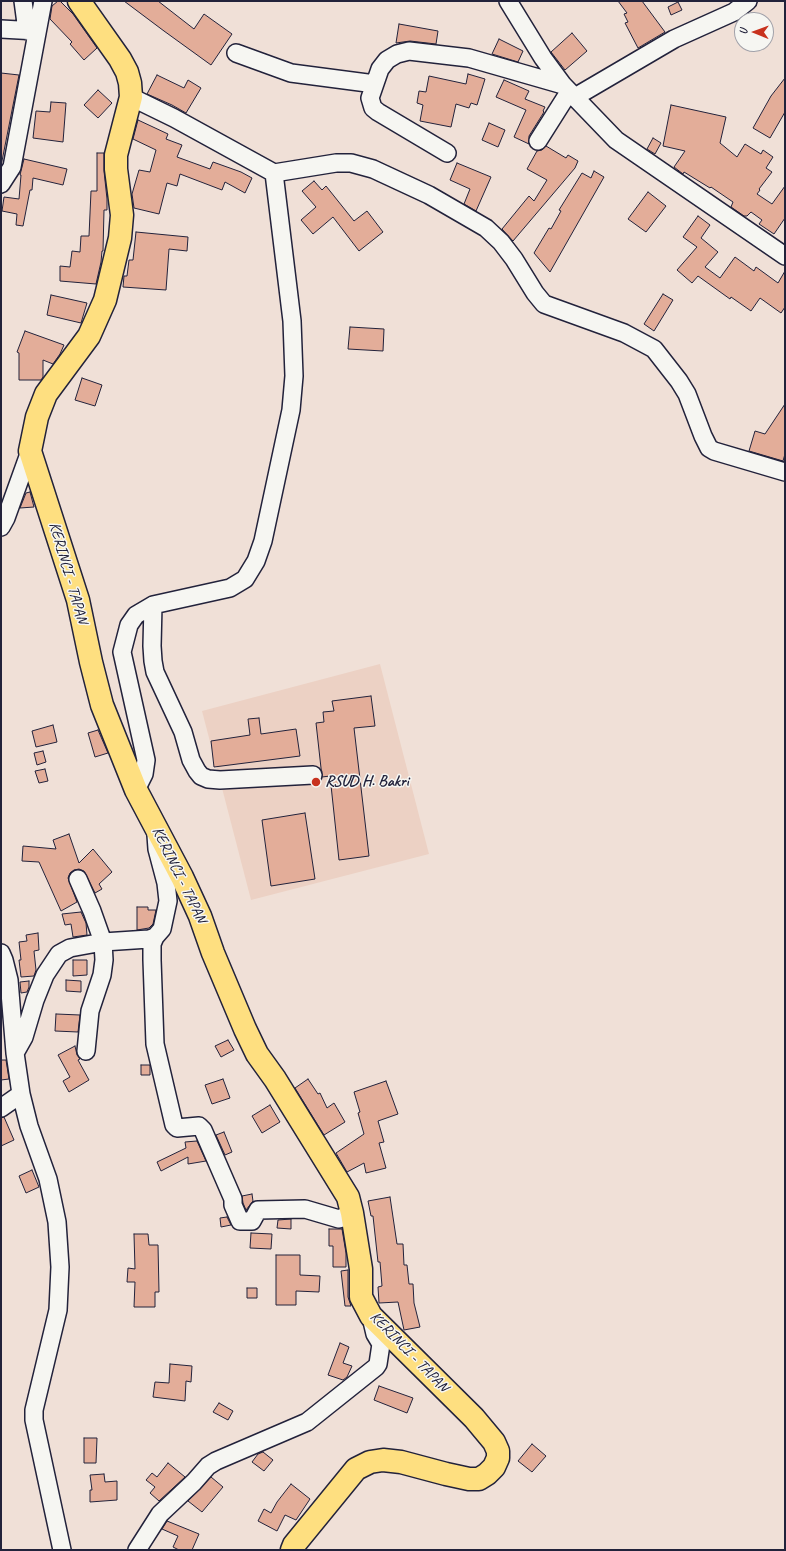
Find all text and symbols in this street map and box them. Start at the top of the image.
north arrow [734,12,774,52]
text: U [736,29,750,35]
street label: KERINCI - TAPAN [44,520,92,626]
place label: RSUD H. Bakri [325,772,409,792]
marker: RSUD H. Bakri [310,776,322,788]
street label: KERINCI - TAPAN [147,824,211,926]
street label: KERINCI - TAPAN [366,1308,452,1396]

